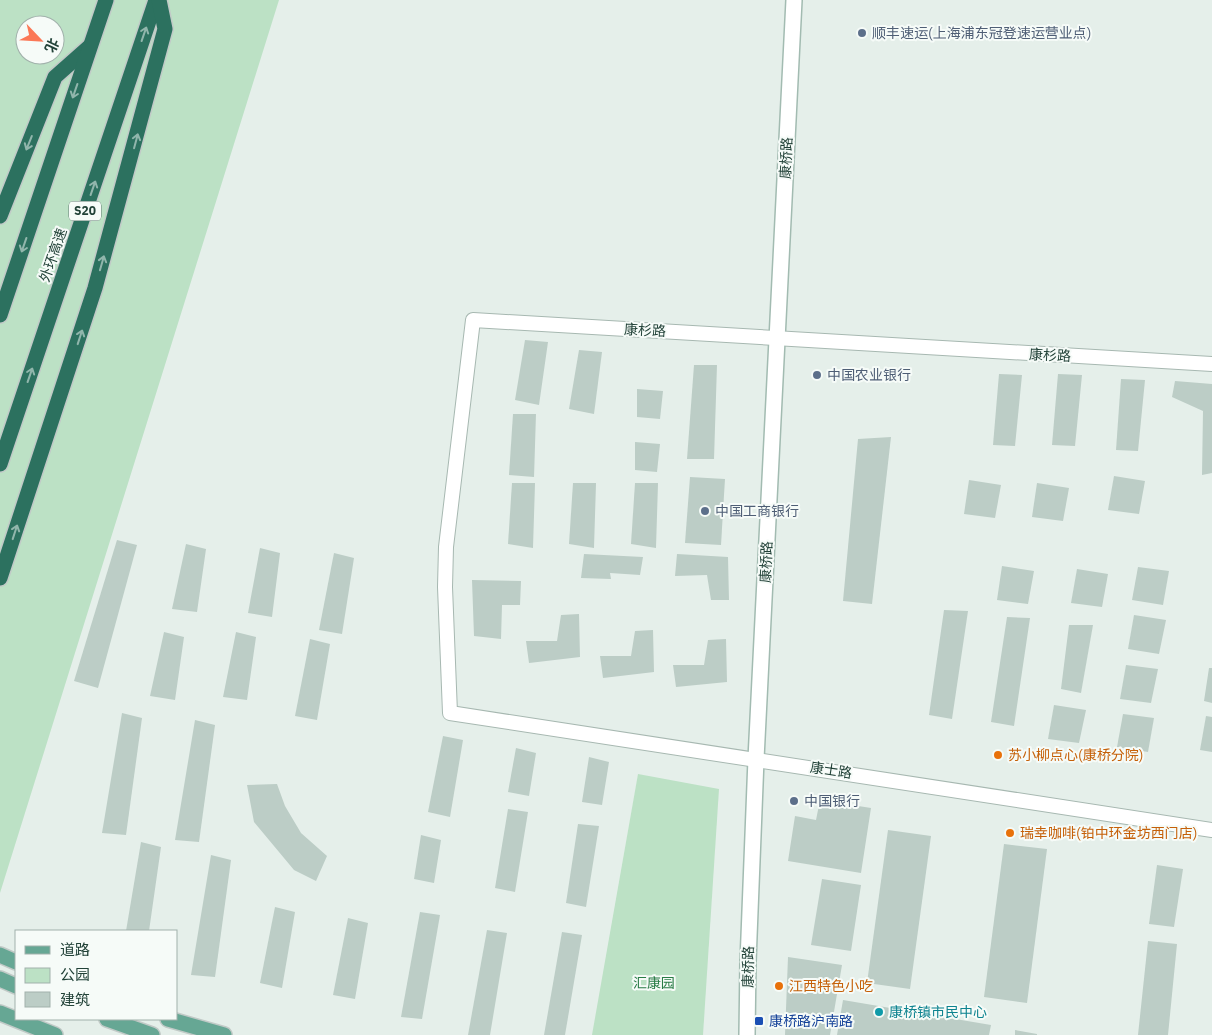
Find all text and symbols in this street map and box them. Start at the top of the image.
north arrow [15,15,65,65]
place label: 顺丰速运(上海浦东冠登速运营业点) [872,24,1091,42]
one-way arrow [140,27,149,42]
marker: 顺丰速运(上海浦东冠登速运营业点) [856,27,868,39]
text: 北 [41,35,63,56]
one-way arrow [70,83,80,99]
one-way arrow [131,133,141,149]
one-way arrow [24,135,33,150]
street label: 康桥路 [776,137,796,179]
one-way arrow [88,180,98,196]
road number: S20 [69,202,101,220]
street label: 外环高速 [35,226,71,284]
one-way arrow [18,237,28,253]
one-way arrow [98,256,108,272]
street label: 康杉路 [624,320,666,340]
one-way arrow [76,329,86,345]
street label: 康杉路 [1029,345,1071,365]
place label: 中国农业银行 [827,366,911,384]
one-way arrow [25,368,35,384]
marker: 中国农业银行 [811,369,823,381]
place label: 中国工商银行 [715,502,799,520]
marker: 中国工商银行 [699,505,711,517]
one-way arrow [11,524,21,540]
street label: 康桥路 [756,541,776,583]
place label: 苏小柳点心(康桥分院) [1008,746,1143,764]
marker: 苏小柳点心(康桥分院) [992,749,1004,761]
street label: 康士路 [809,758,853,782]
place label: 中国银行 [804,792,860,810]
marker: 中国银行 [788,795,800,807]
place label: 瑞幸咖啡(铂中环金坊西门店) [1020,824,1197,842]
marker: 瑞幸咖啡(铂中环金坊西门店) [1004,827,1016,839]
legend [15,930,178,1020]
text: 道路 [60,940,90,959]
street label: 康桥路 [739,946,757,988]
text: 公园 [60,965,90,984]
park label: 汇康园 [633,974,675,992]
place label: 江西特色小吃 [789,977,873,995]
marker: 江西特色小吃 [773,980,785,992]
text: 建筑 [60,990,90,1009]
place label: 康桥镇市民中心 [889,1003,987,1021]
marker: 康桥镇市民中心 [873,1006,885,1018]
place label: 康桥路沪南路 [769,1012,853,1030]
marker: 康桥路沪南路 [753,1015,765,1027]

